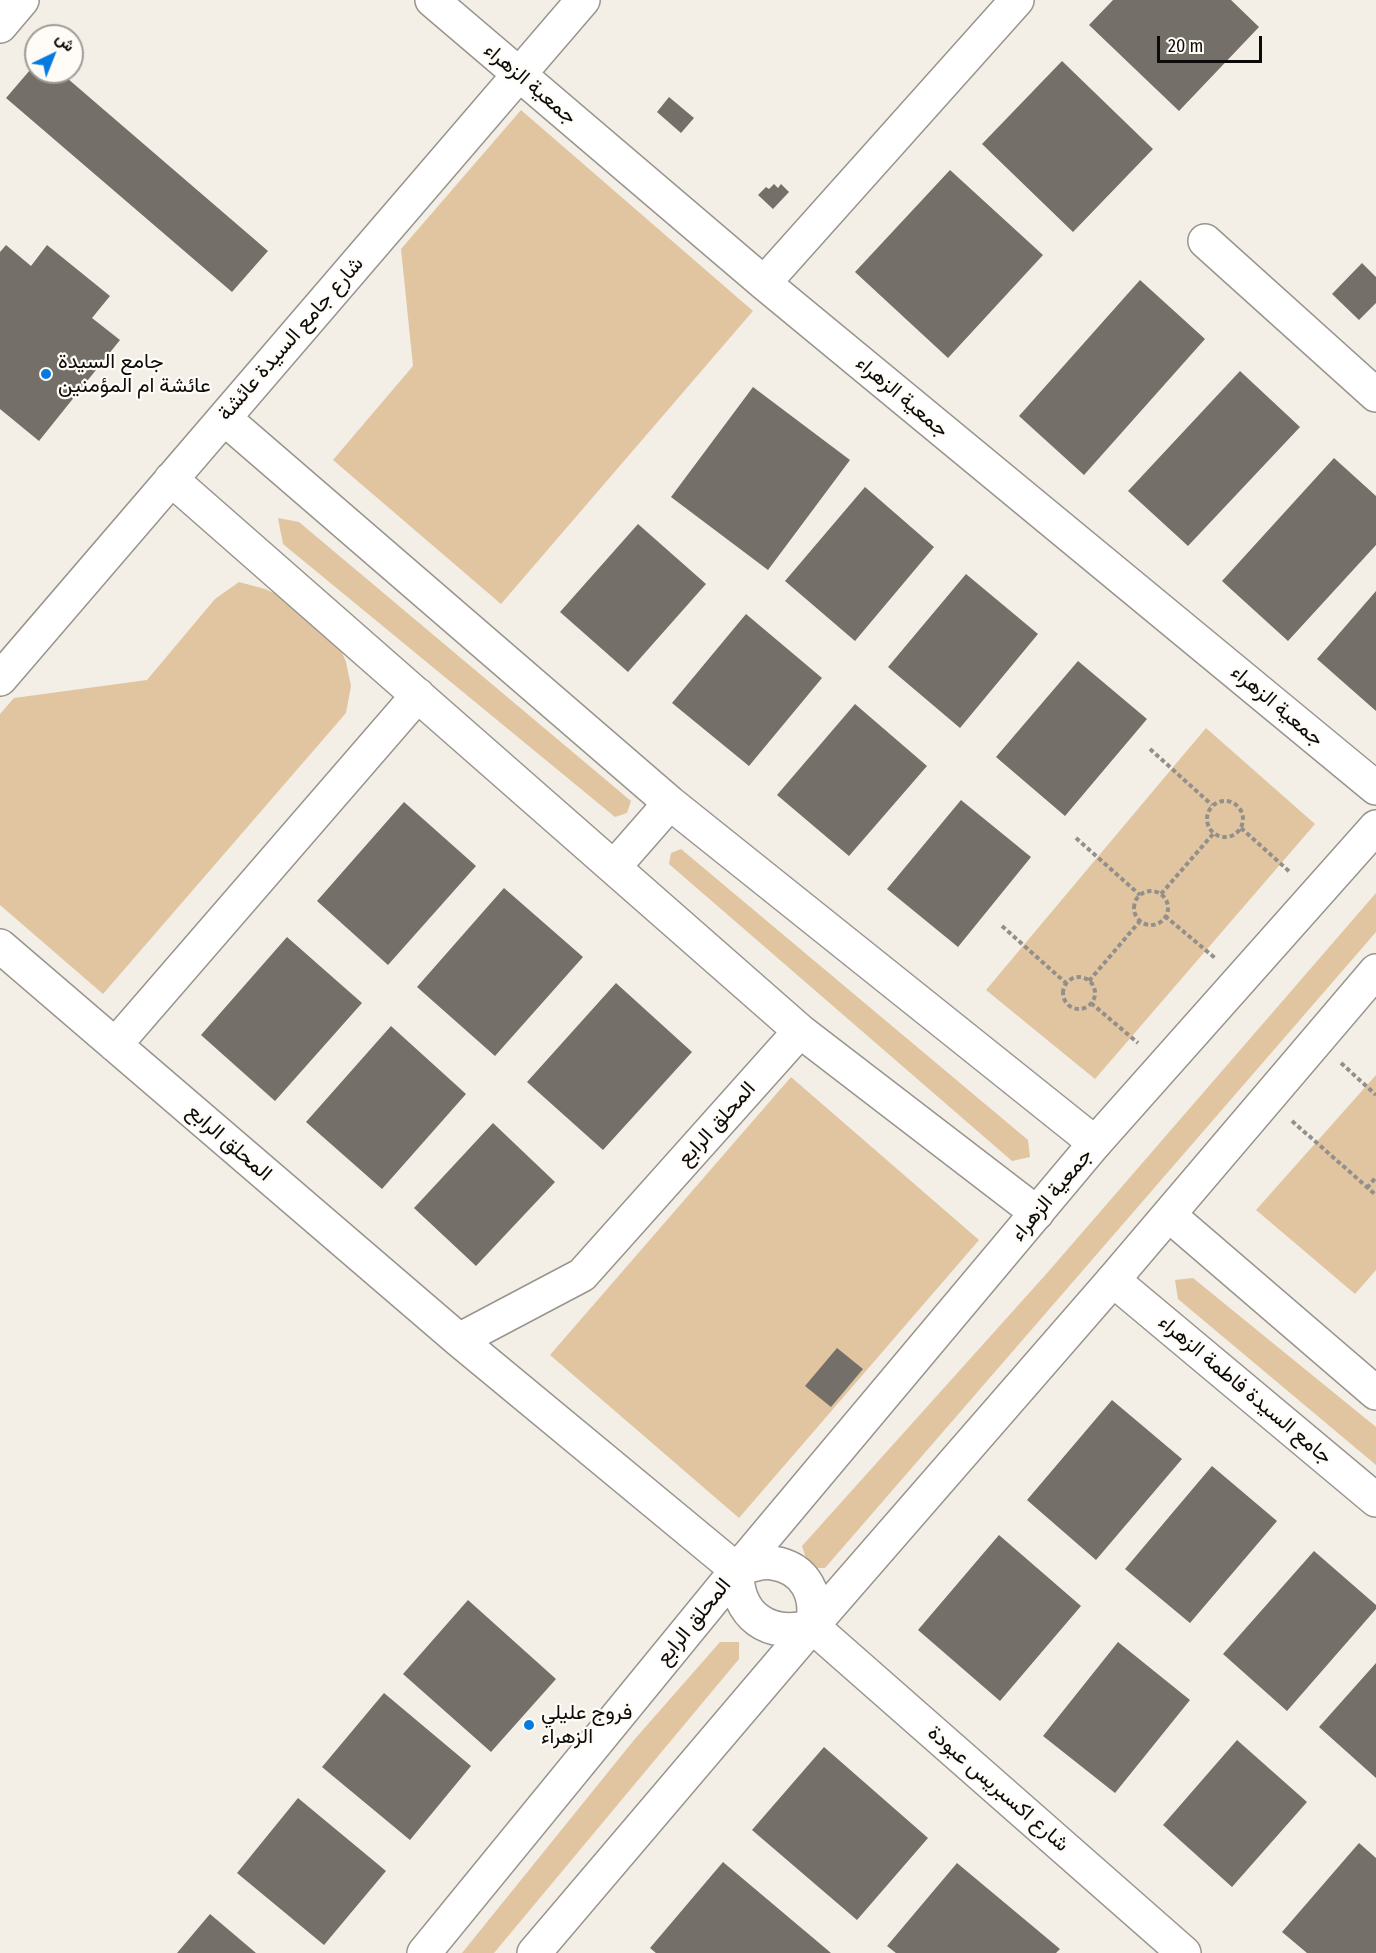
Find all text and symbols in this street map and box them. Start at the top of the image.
north arrow [24,24,84,84]
scale bar [1160,24,1265,62]
text: ش [52,28,79,55]
text: 20 m [1168,35,1203,57]
street label: جمعية الزهراء [478,38,582,130]
street label: شارع جامع السيدة عائشة [213,252,369,426]
place label: جامع السيدة عائشة ام المؤمنين [58,349,211,399]
street label: جمعية الزهراء [850,351,954,443]
marker: جامع السيدة عائشة ام المؤمنين [39,367,53,381]
street label: جمعية الزهراء [1225,660,1329,752]
street label: المحلق الرابع [673,1077,761,1171]
street label: المحلق الرابع [181,1099,277,1187]
street label: جمعية الزهراء [1006,1143,1098,1247]
street label: جامع السيدة فاطمة الزهراء [1153,1310,1337,1470]
street label: المحلق الرابع [651,1573,737,1671]
place label: فروج عليلي الزهراء [541,1700,632,1750]
marker: فروج عليلي الزهراء [522,1718,536,1732]
street label: شارع اكسبريس عبودة [922,1721,1074,1857]

